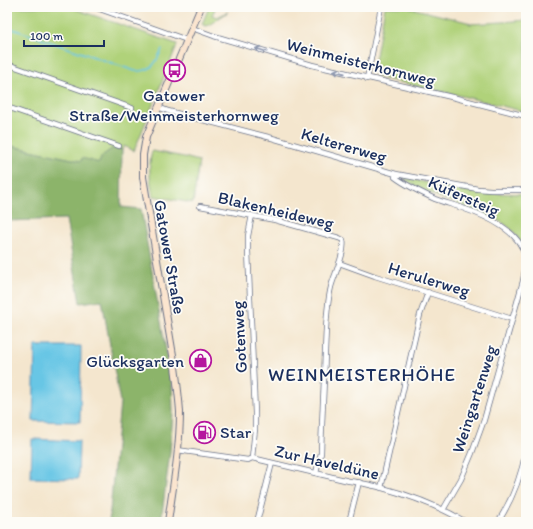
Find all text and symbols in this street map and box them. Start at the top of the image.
scale bar [24,22,104,48]
text: 100 m [30,29,63,43]
street label: Weinmeisterhornweg [285,34,438,90]
one-way arrow [255,46,268,53]
bus stop icon: Gatower Straße/Weinmeisterhornweg [161,58,187,84]
one-way arrow [333,68,346,76]
place label: Gatower Straße/Weinmeisterhornweg [69,85,279,125]
street label: Keltererweg [299,123,389,167]
street label: Küfersteig [425,171,503,221]
street label: Blakenheideweg [216,187,336,233]
street label: Gatower Straße [150,198,190,316]
street label: Herulerweg [386,257,472,301]
street label: Gotenweg [227,300,251,374]
street label: Weingartenweg [447,342,501,455]
shop icon: Glücksgarten [187,348,213,374]
place label: Glücksgarten [86,351,184,371]
district label: WEINMEISTERHÖHE [268,363,456,386]
fuel station icon: Star [192,419,218,445]
place label: Star [220,422,252,442]
street label: Zur Haveldüne [273,440,381,484]

